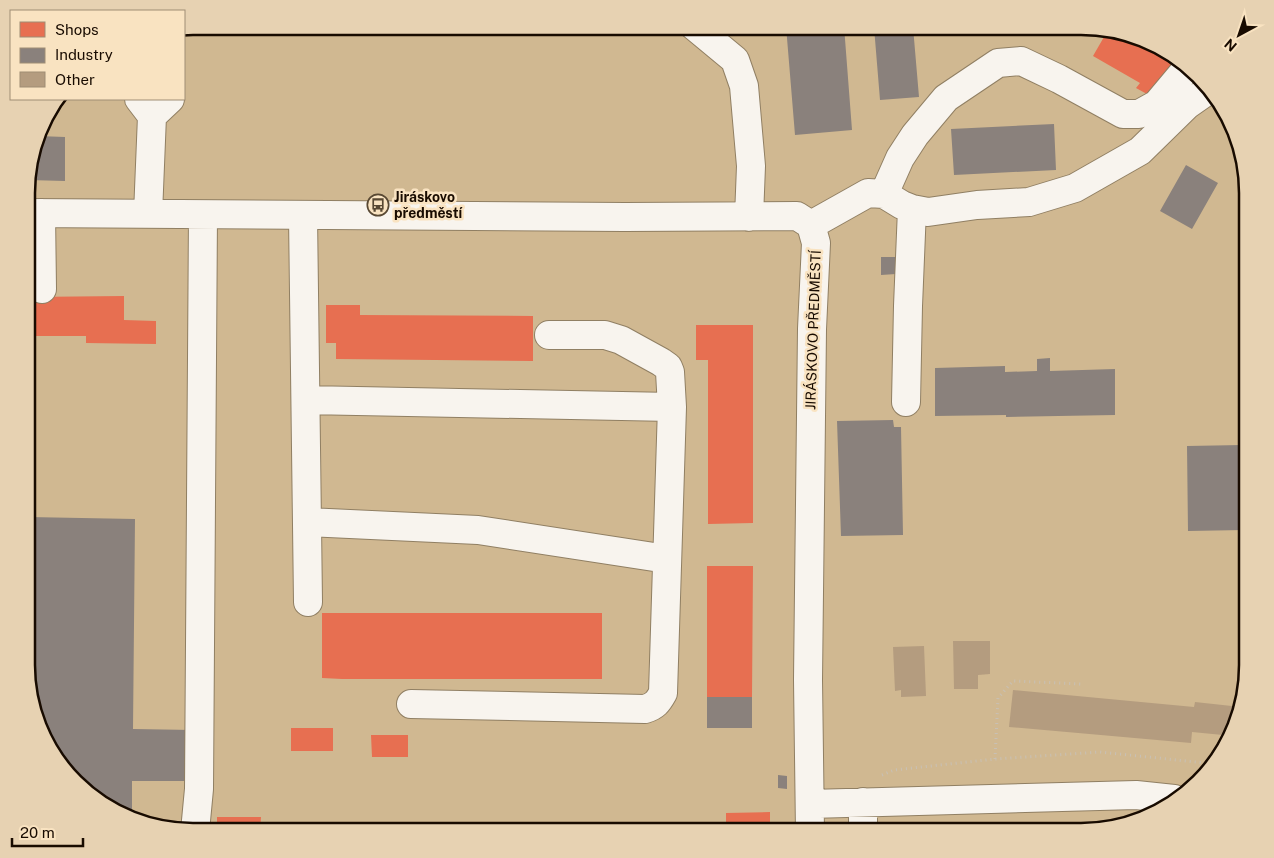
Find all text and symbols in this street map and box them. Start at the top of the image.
legend [10,10,185,100]
north arrow [1214,10,1264,60]
text: Shops [55,21,99,38]
text: N [1221,35,1240,55]
text: Industry [55,46,113,63]
text: Other [55,71,95,88]
place label: Jiráskovo předměstí [394,189,464,221]
bus stop icon: Jiráskovo předměstí [366,193,390,217]
street label: JIRÁSKOVO PŘEDMĚSTÍ [801,249,824,410]
scale bar [12,816,84,848]
text: 20 m [20,824,55,841]

